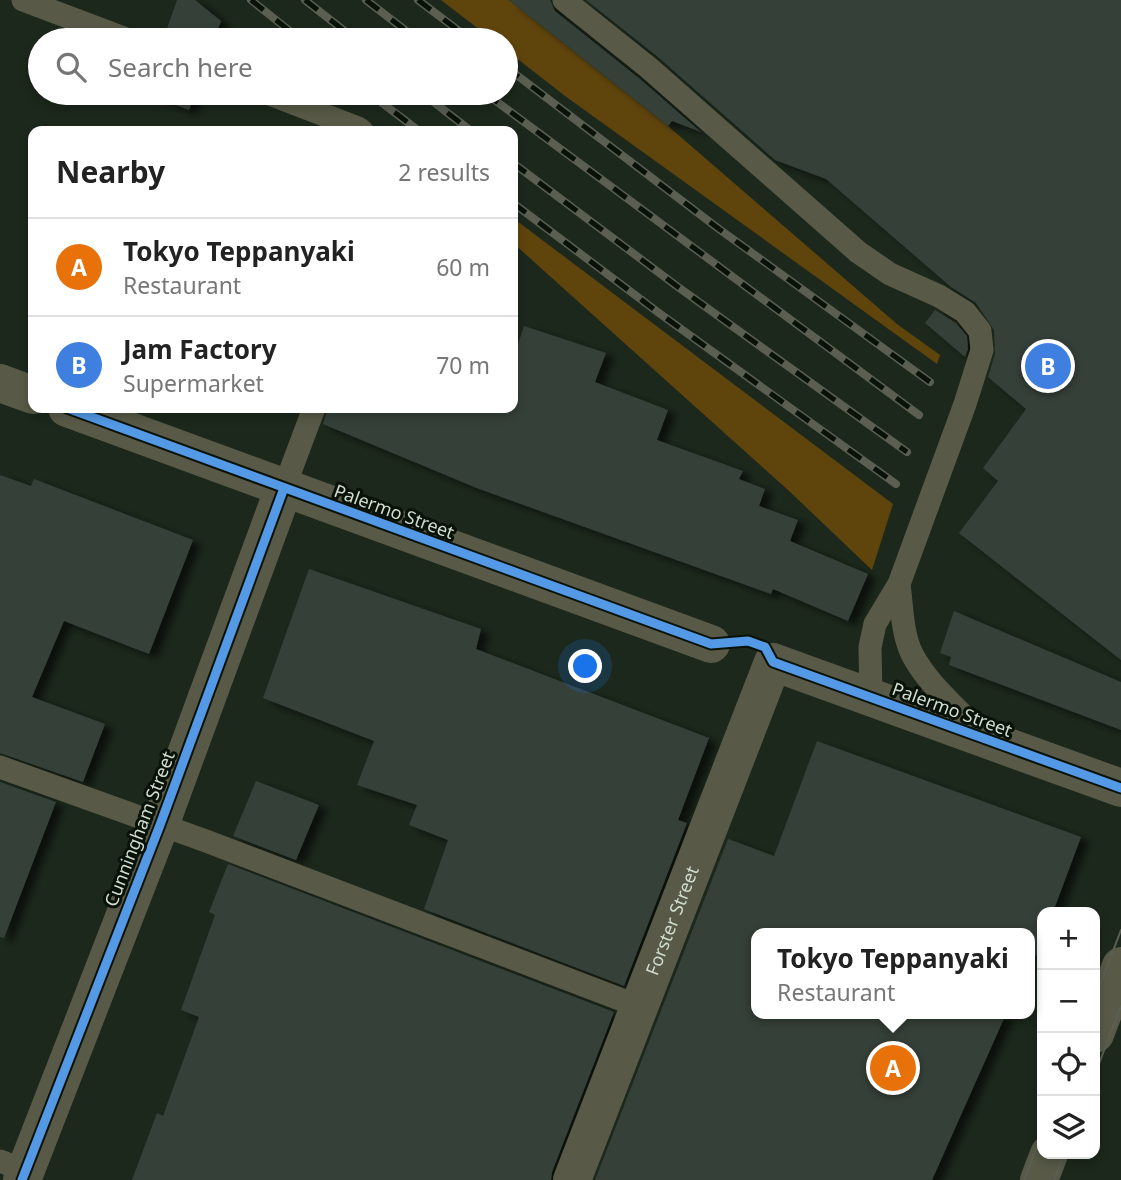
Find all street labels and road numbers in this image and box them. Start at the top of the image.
street label: Palermo Street [331,478,458,544]
street label: Palermo Street [889,676,1016,742]
street label: Cunningham Street [98,747,180,910]
street label: Forster Street [640,862,704,979]

